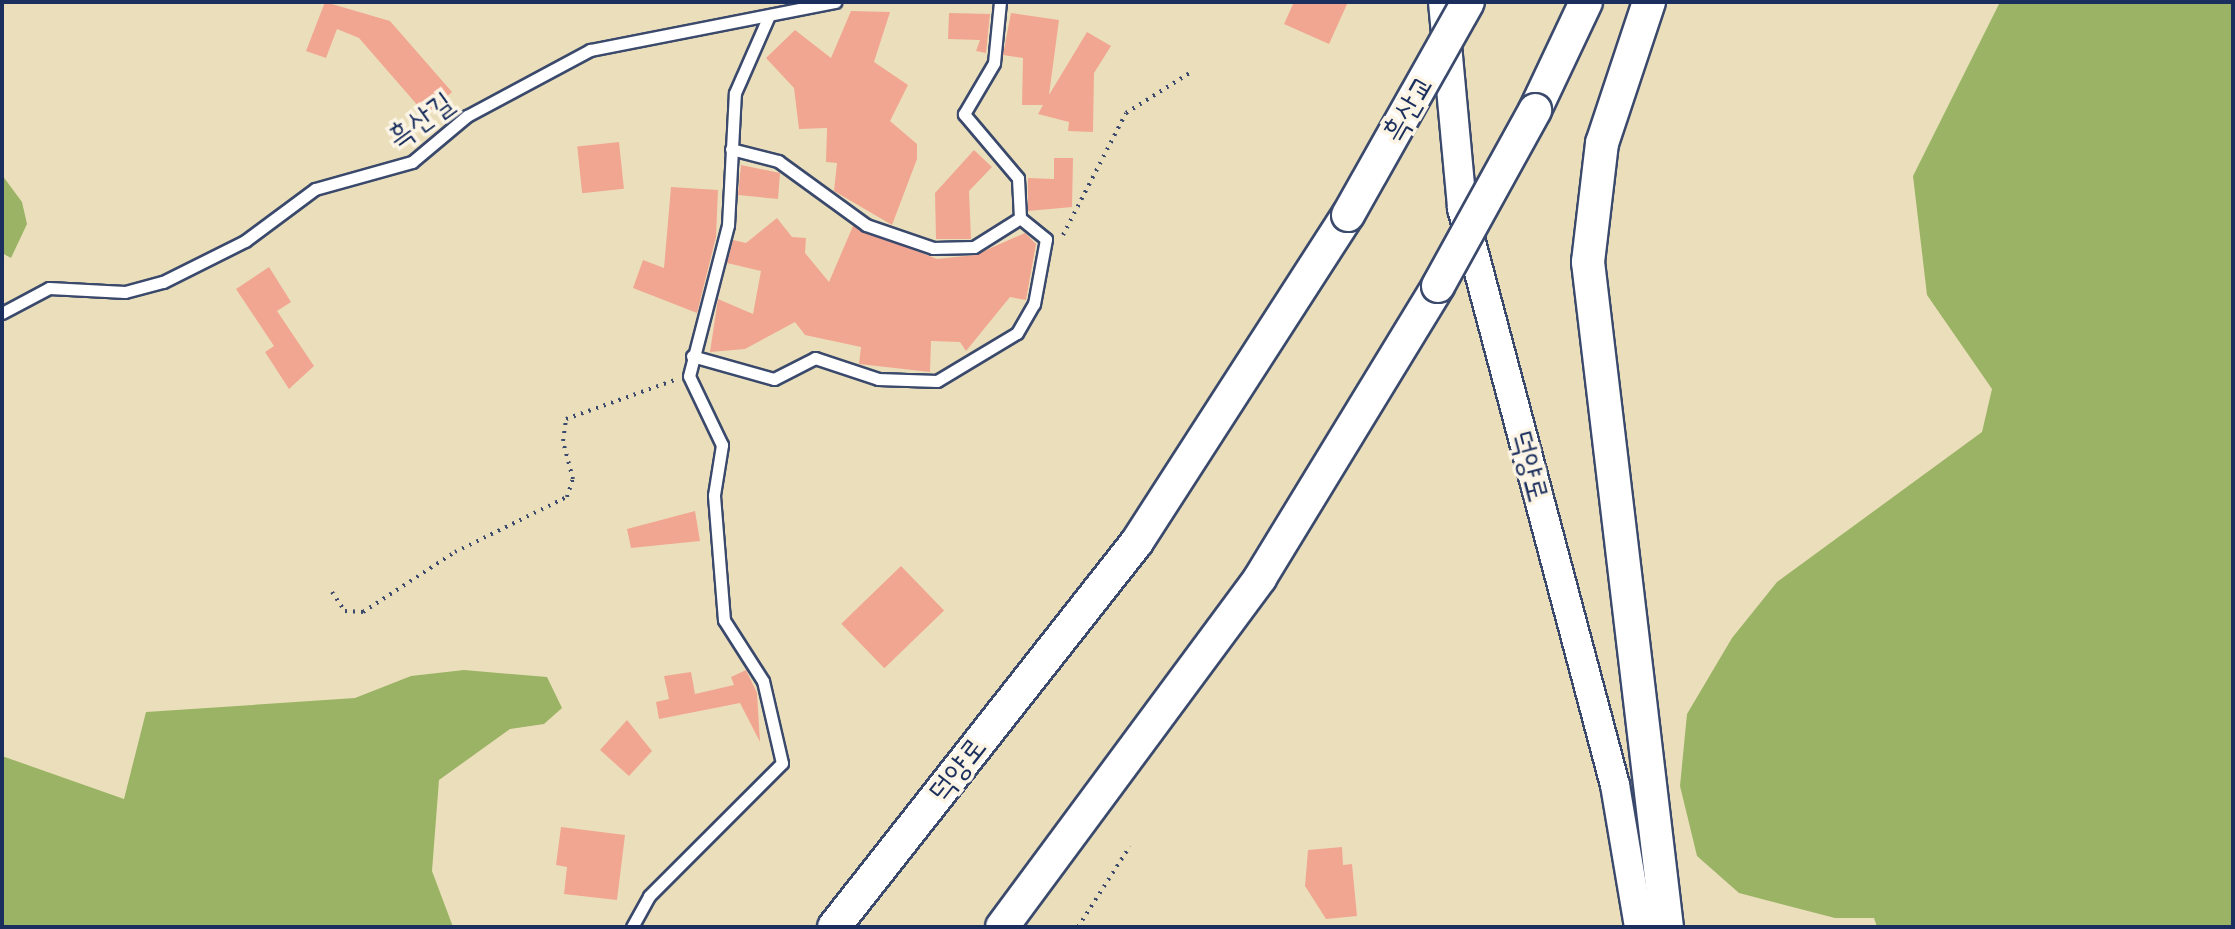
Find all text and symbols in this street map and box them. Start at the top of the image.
street label: 흑산교 [1375,69,1443,149]
street label: 흑산길 [381,85,461,157]
street label: 덕양로 [1502,426,1556,506]
street label: 덕양로 [922,730,994,810]

